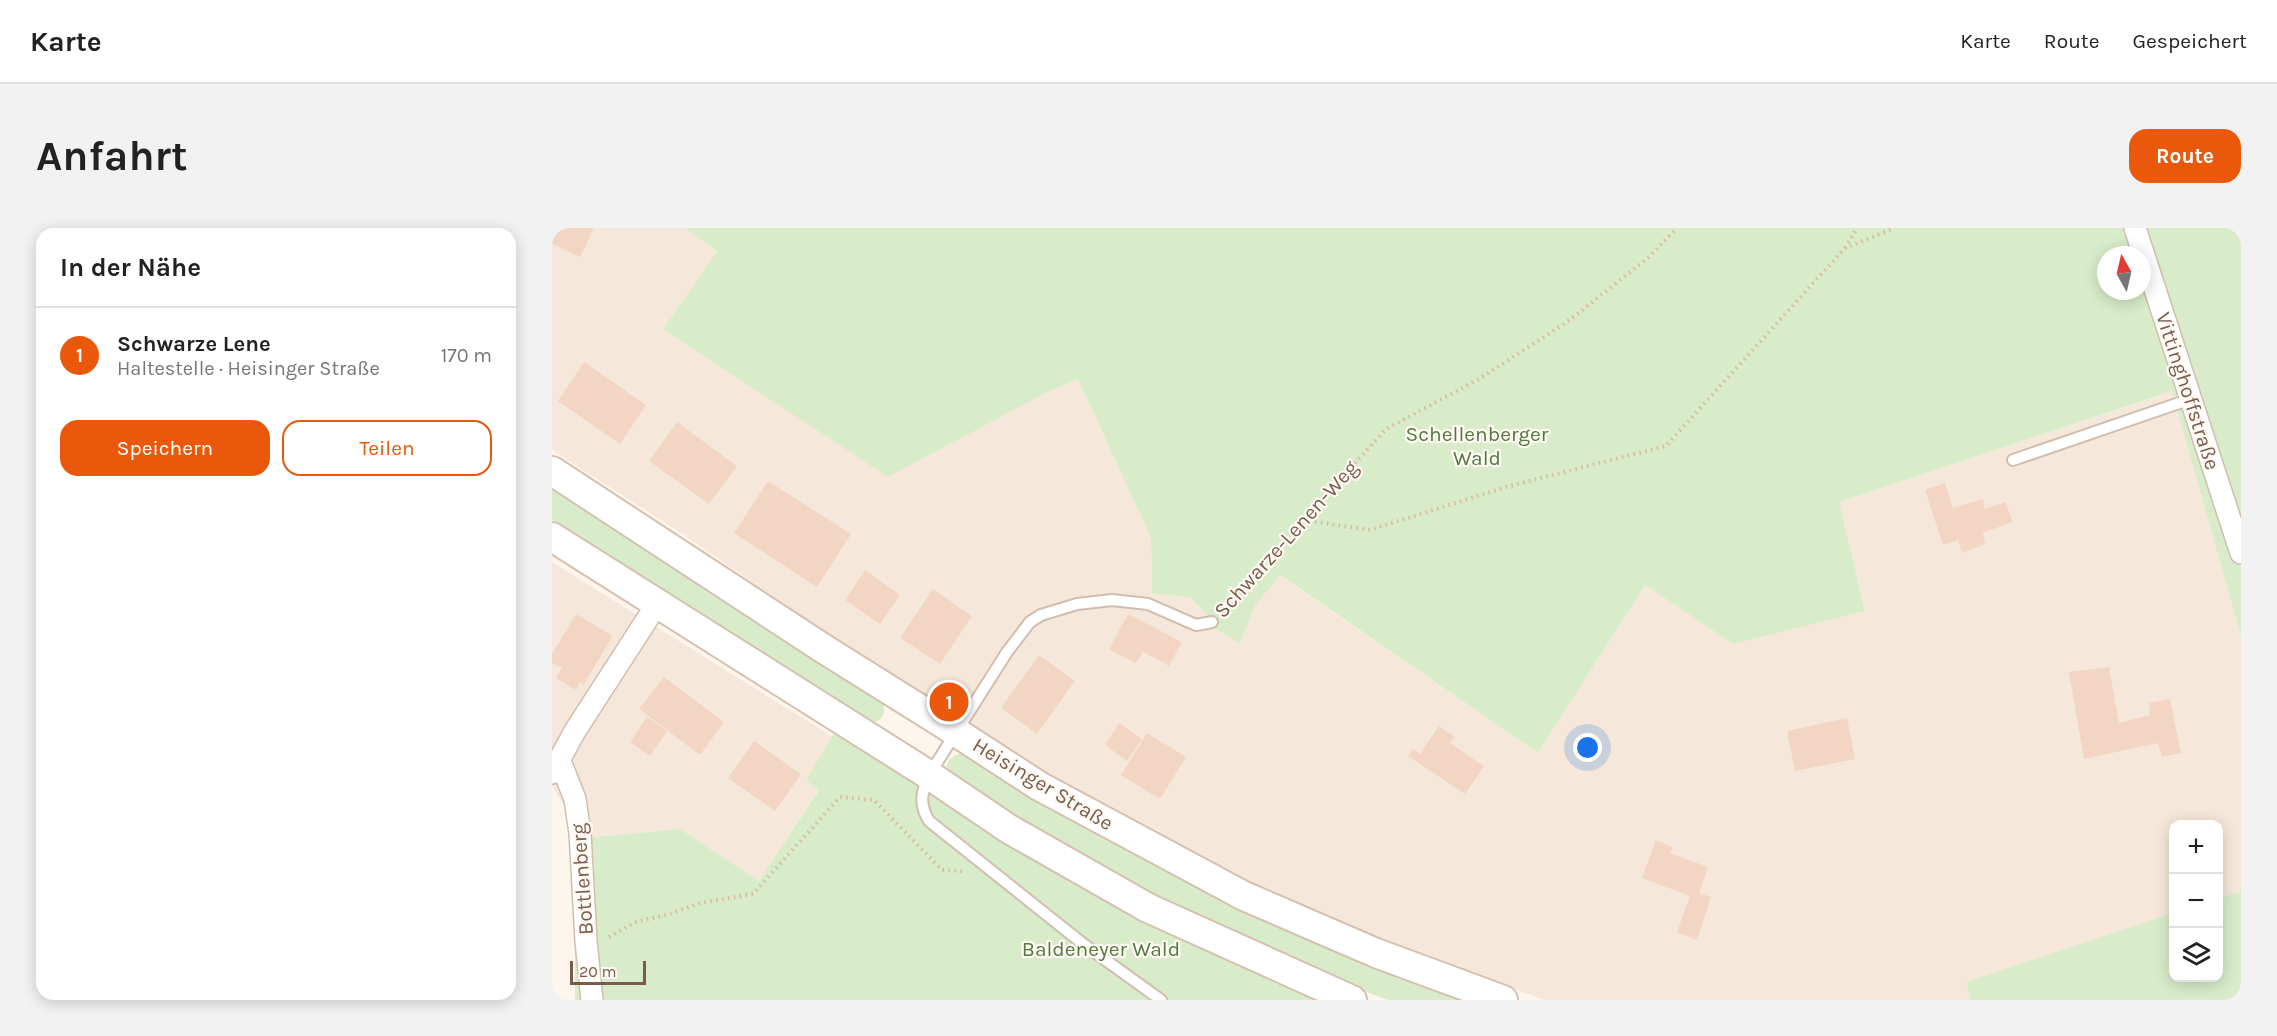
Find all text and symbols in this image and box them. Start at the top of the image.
text: Karte [30,25,102,58]
text: Karte [1960,29,2011,53]
text: Route [2044,29,2100,53]
text: Gespeichert [2133,29,2247,53]
button: Route [2129,129,2241,183]
text: Anfahrt [36,131,188,181]
north arrow [2097,246,2151,300]
text: In der Nähe [60,252,201,283]
street label: Vittinghoffstraße [2151,309,2225,473]
text: Schwarze Lene [117,331,271,357]
text: 1 [76,344,83,367]
text: 170 m [441,344,492,367]
text: Haltestelle · Heisinger Straße [117,357,380,380]
button: Speichern [60,420,270,476]
button: Teilen [282,420,492,476]
park label: Schellenberger Wald [1406,422,1549,470]
street label: Schwarze-Lenen-Weg [1209,455,1363,623]
pin: 1 [930,680,968,724]
street label: Heisinger Straße [968,733,1118,835]
your location [1573,733,1602,762]
map controls [2169,820,2223,982]
button: + [2169,820,2223,874]
street label: Bottlenberg [566,822,598,936]
button: − [2169,874,2223,928]
button: layers [2169,928,2223,982]
park label: Baldeneyer Wald [1022,937,1180,961]
scale bar [570,958,646,986]
text: 20 m [579,962,617,981]

